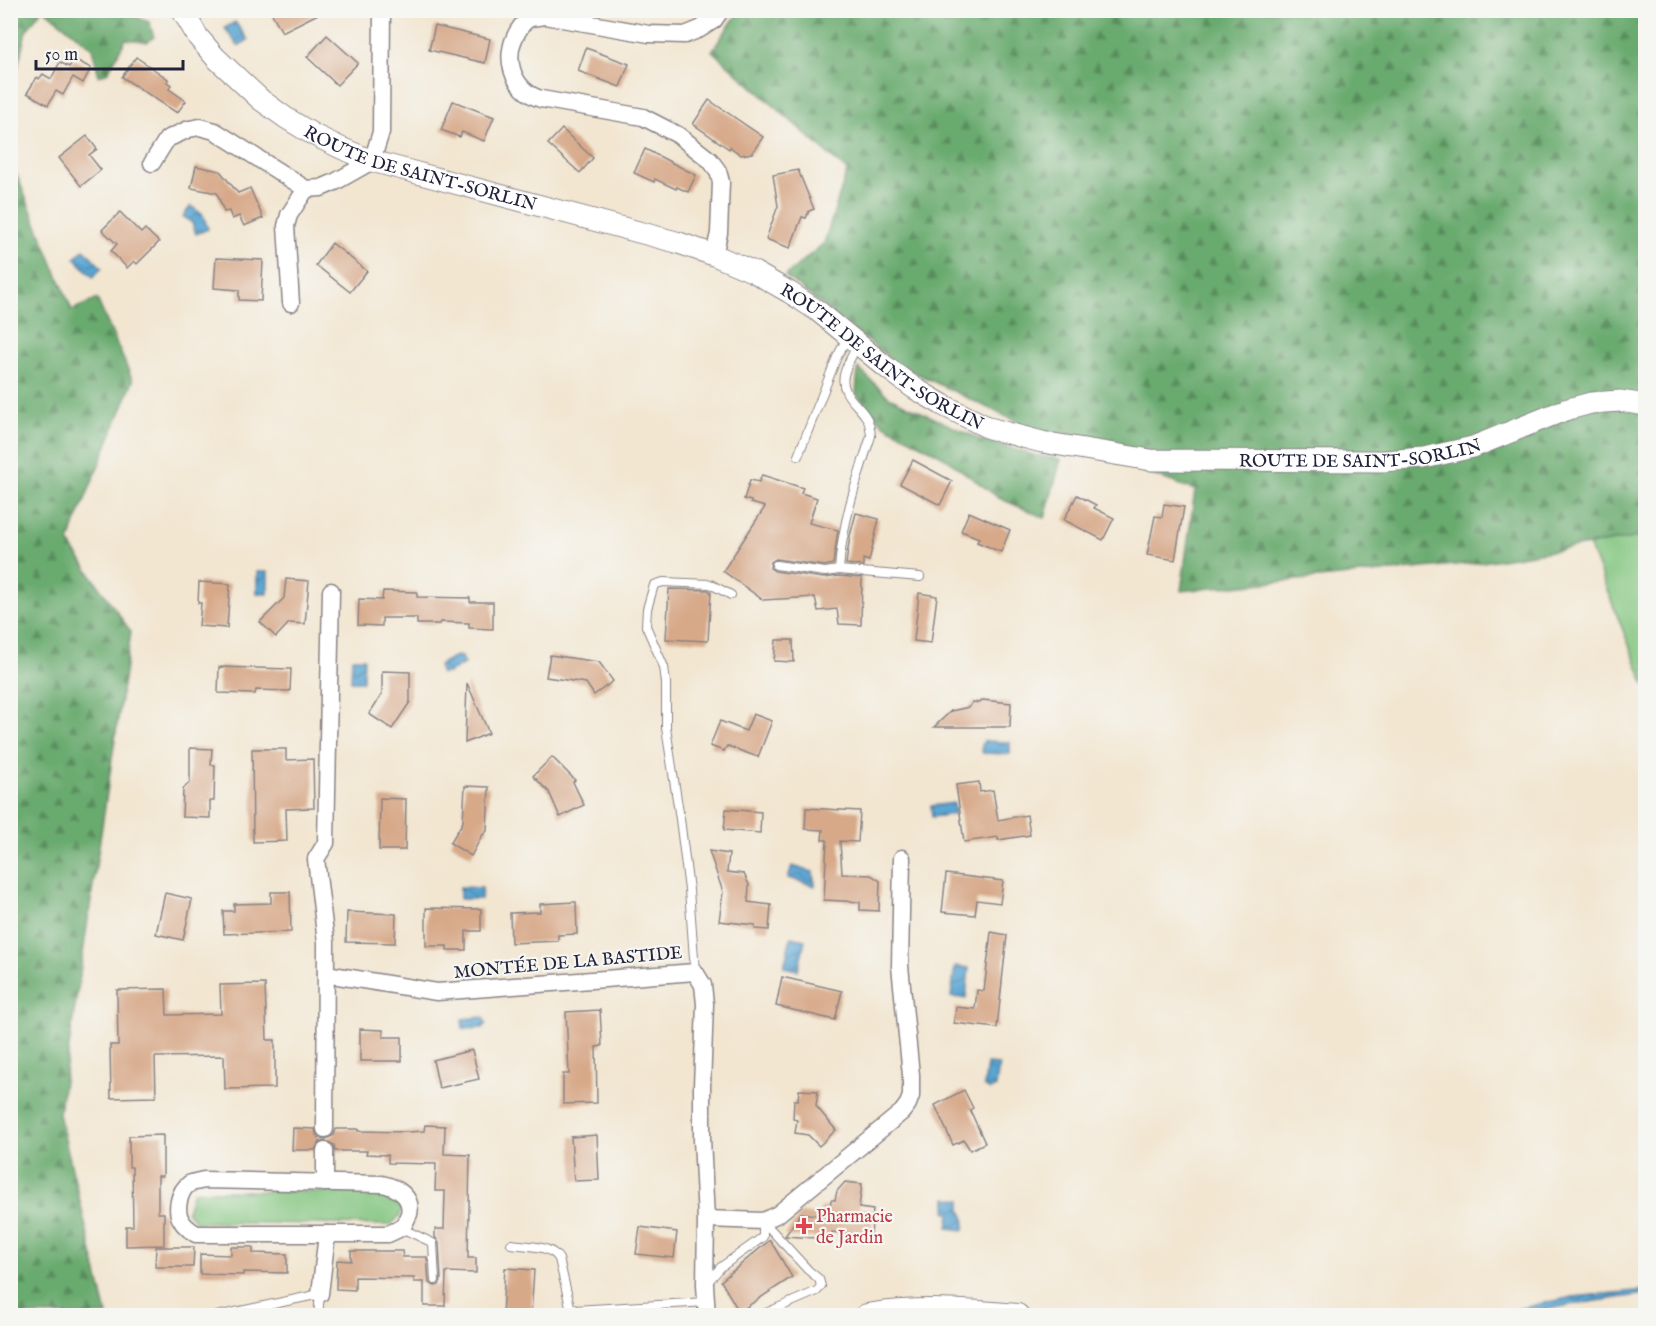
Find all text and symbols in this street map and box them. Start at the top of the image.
scale bar [36,33,183,71]
text: 50 m [45,44,78,67]
street label: ROUTE DE SAINT-SORLIN [299,121,539,217]
street label: ROUTE DE SAINT-SORLIN [776,279,987,437]
street label: ROUTE DE SAINT-SORLIN [1239,435,1486,474]
street label: MONTÉE DE LA BASTIDE [453,940,683,985]
place label: Pharmacie de Jardin [816,1206,893,1250]
marker: Pharmacie de Jardin [797,1219,811,1233]

